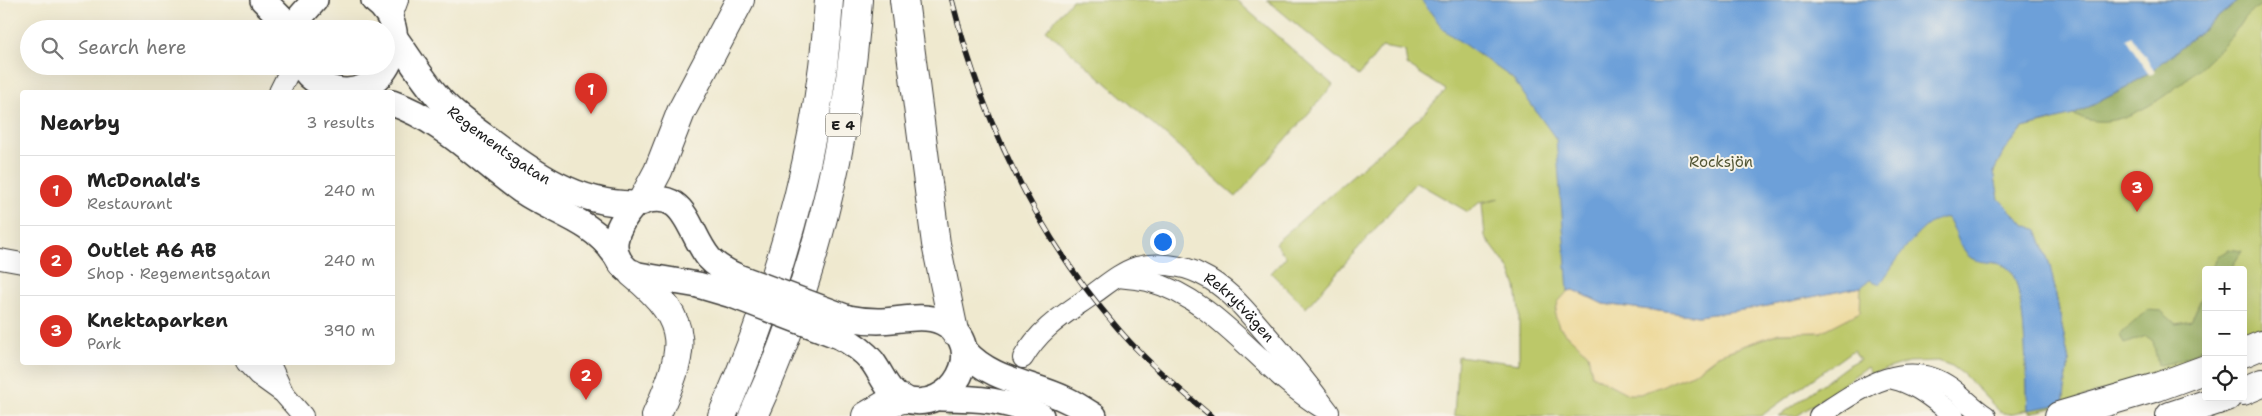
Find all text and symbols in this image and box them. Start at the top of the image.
search box [20,20,395,75]
icon: search [38,34,66,62]
text: Search here [78,35,187,60]
pin: 1 [575,73,607,114]
street label: Regementsgatan [443,101,554,189]
text: Nearby [40,109,120,137]
text: 3 results [306,112,375,133]
road number: E 4 [826,114,860,136]
park label: Rocksjön [1689,152,1753,172]
text: McDonald's [87,168,200,193]
pin: 3 [2121,171,2153,212]
text: 1 [52,180,60,201]
text: 240 m [323,180,375,201]
text: Restaurant [87,193,173,214]
your location [1150,229,1176,255]
text: Outlet A6 AB [87,238,217,263]
text: 2 [50,250,62,271]
text: 240 m [323,250,375,271]
text: Shop · Regementsgatan [87,263,270,284]
map controls [2202,266,2247,401]
button: + [2202,266,2247,311]
street label: Rekrytvägen [1200,268,1279,346]
text: Knektaparken [87,308,228,333]
button: − [2202,311,2247,356]
text: 3 [50,320,62,341]
text: 390 m [323,320,375,341]
text: Park [87,333,121,354]
button: locate [2202,356,2247,401]
pin: 2 [570,359,602,400]

